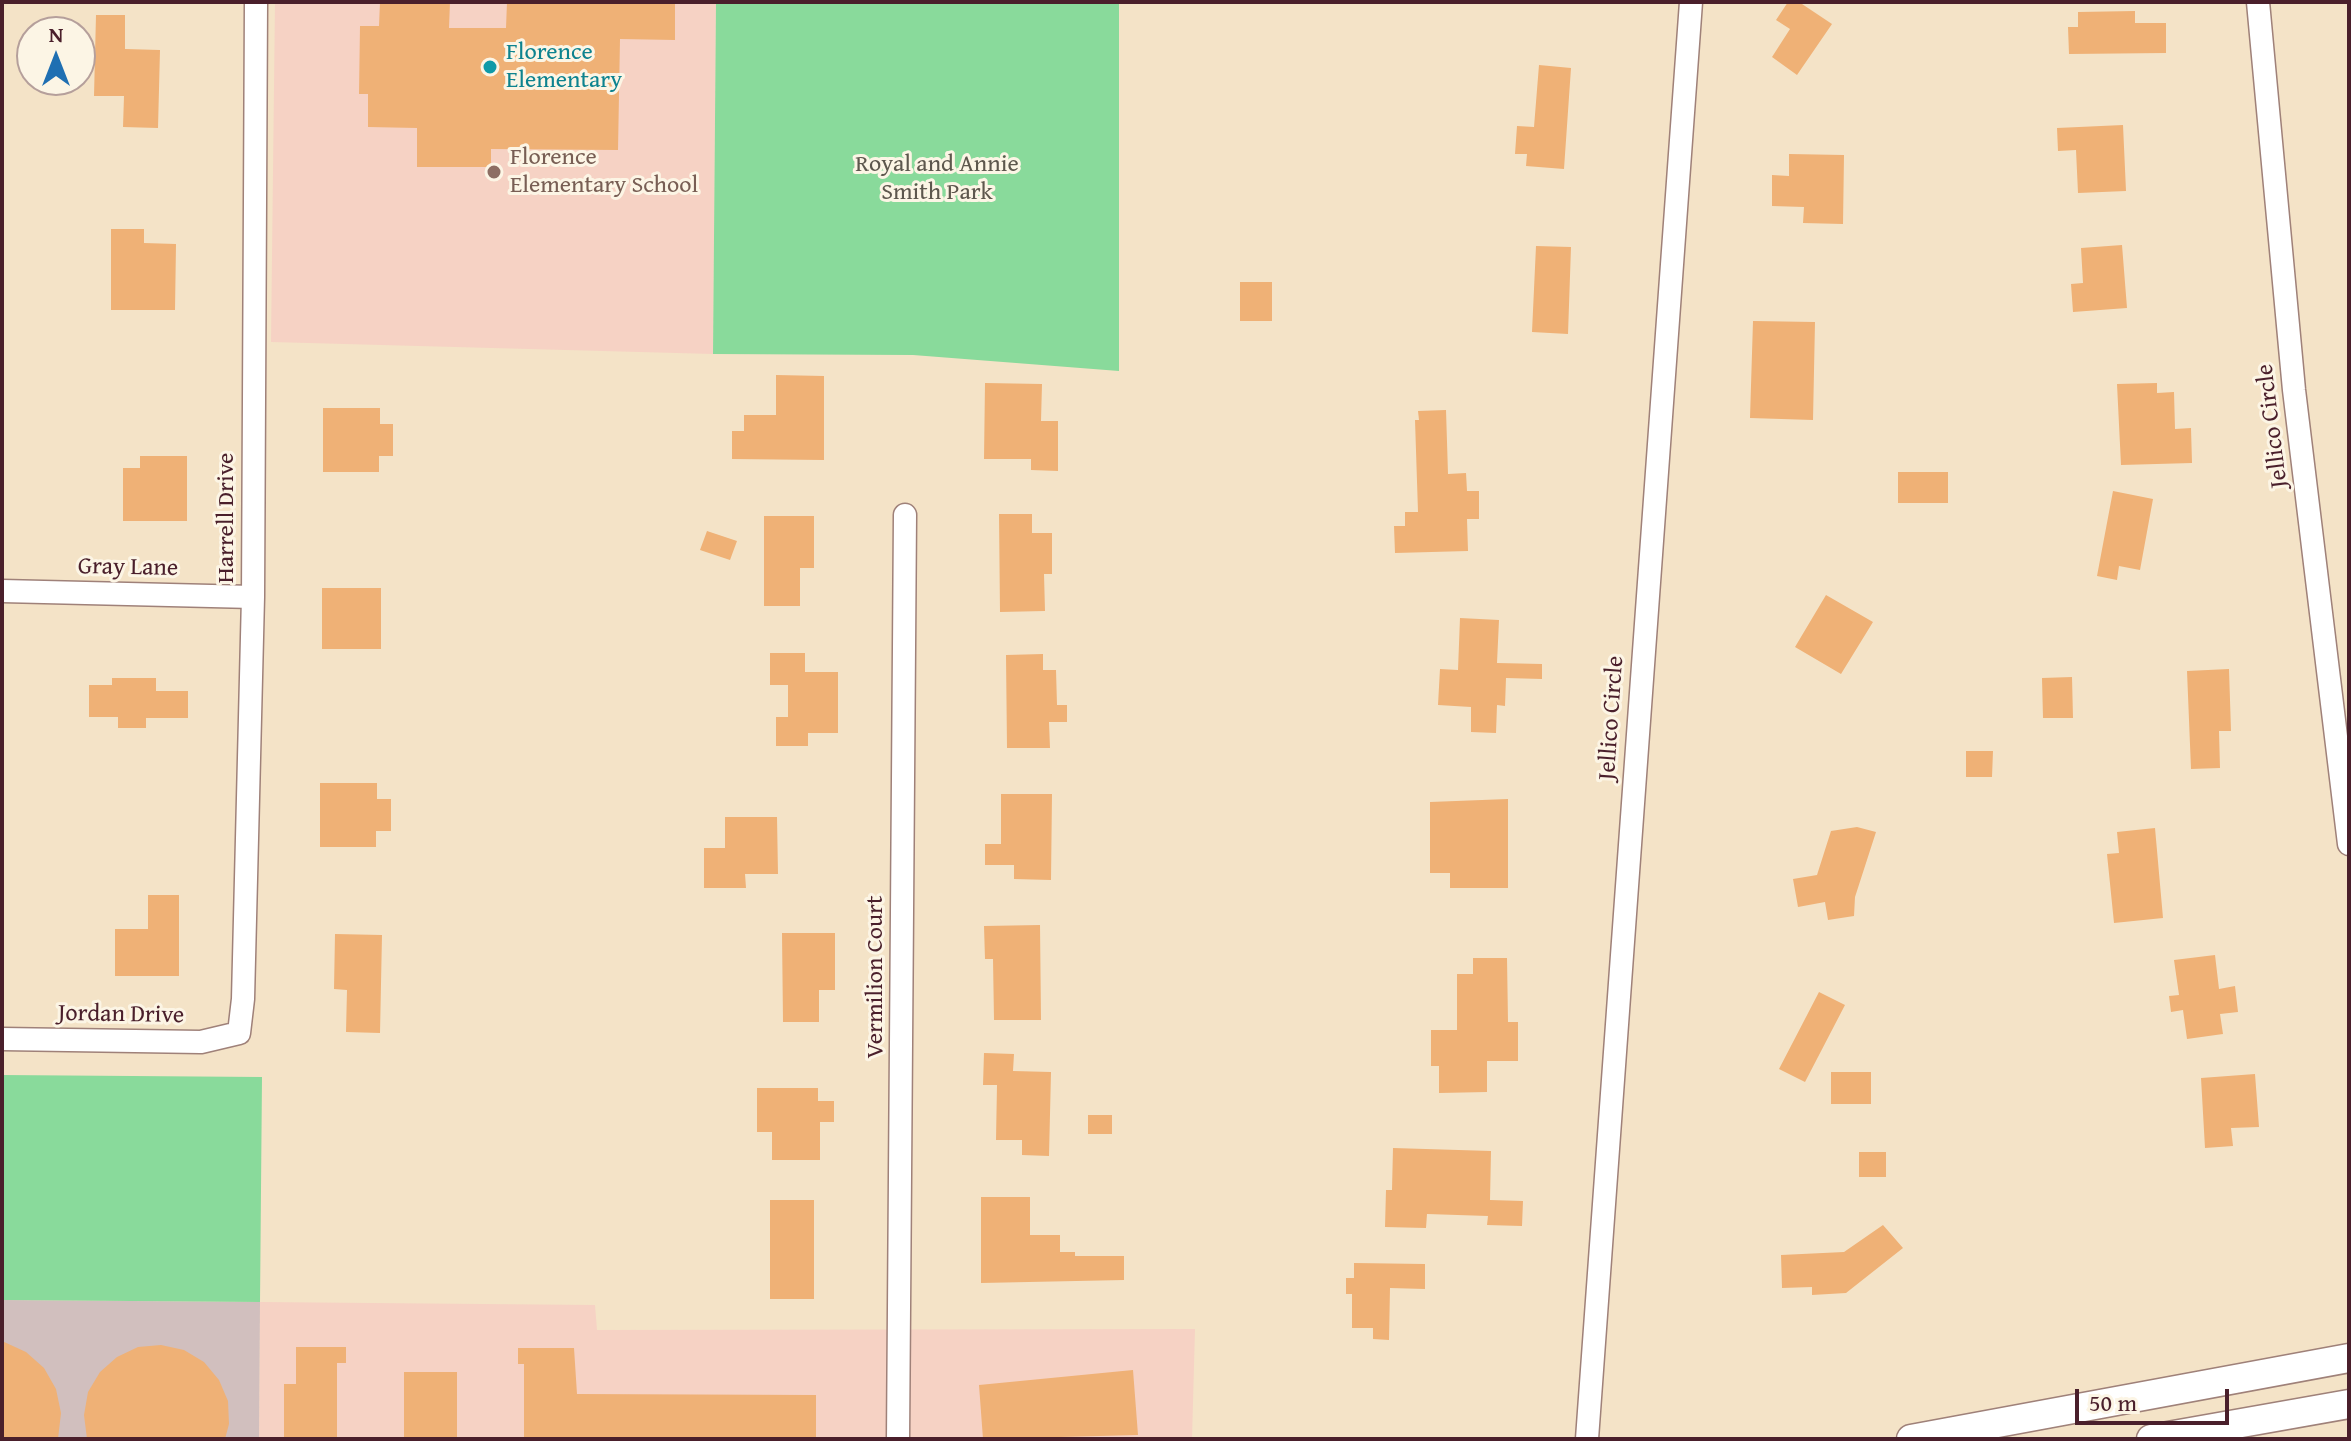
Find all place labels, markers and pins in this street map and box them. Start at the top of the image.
place label: Florence Elementary [506,39,622,95]
marker: Florence Elementary [481,58,499,76]
place label: Florence Elementary School [510,144,698,200]
marker: Florence Elementary School [485,163,503,181]

